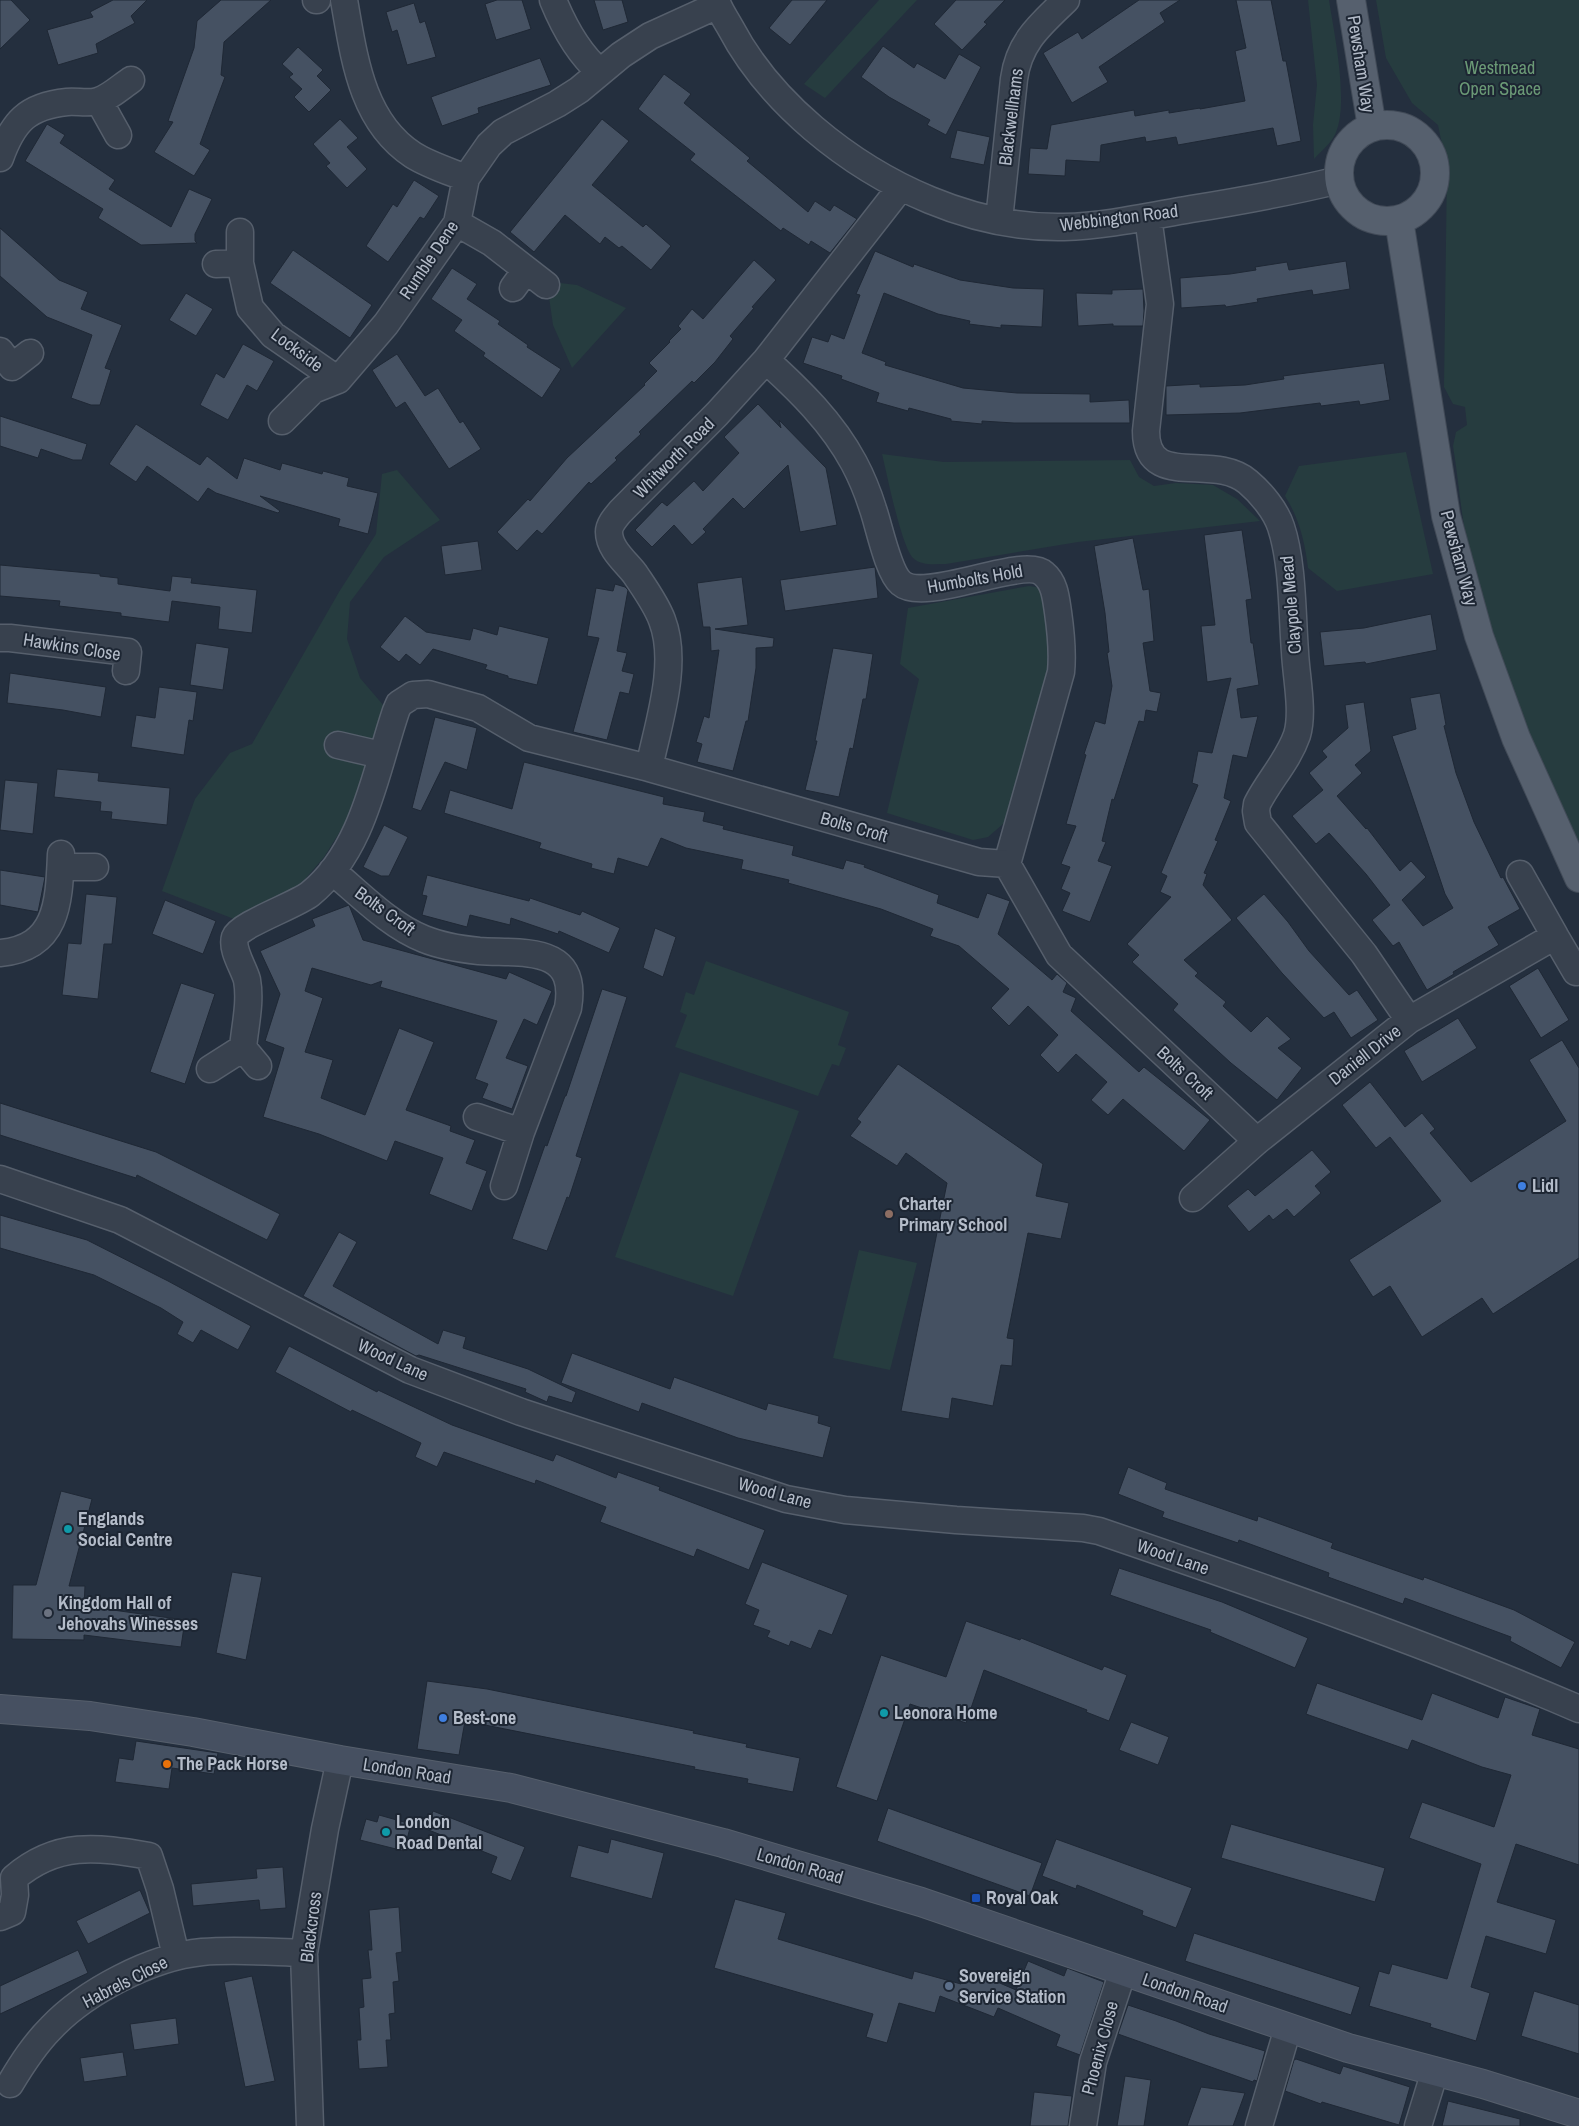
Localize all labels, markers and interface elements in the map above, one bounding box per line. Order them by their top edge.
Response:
street label: Pewsham Way [1341,14,1382,115]
park label: Westmead Open Space [1459,55,1541,101]
street label: Blackwellhams [992,67,1029,167]
street label: Webbington Road [1058,198,1179,237]
street label: Rumble Dene [393,215,464,304]
street label: Lockside [266,322,328,377]
street label: Whitworth Road [627,411,720,504]
street label: Pewsham Way [1435,507,1484,609]
street label: Claypole Mead [1274,555,1307,655]
street label: Humbolts Hold [925,558,1025,599]
street label: Hawkins Close [22,626,123,667]
street label: Bolts Croft [818,805,891,848]
street label: Bolts Croft [350,880,421,941]
street label: Daniell Drive [1323,1018,1406,1091]
street label: Bolts Croft [1152,1040,1219,1105]
place label: Lidl [1532,1173,1558,1198]
marker: Lidl [1516,1180,1528,1192]
place label: Charter Primary School [899,1191,1007,1237]
marker: Charter Primary School [883,1208,895,1220]
street label: Wood Lane [354,1332,433,1387]
street label: Wood Lane [736,1471,815,1514]
place label: Englands Social Centre [78,1506,172,1552]
marker: Englands Social Centre [62,1523,74,1535]
street label: Wood Lane [1134,1532,1213,1581]
place label: Kingdom Hall of Jehovahs Winesses [58,1590,198,1636]
marker: Kingdom Hall of Jehovahs Winesses [42,1607,54,1619]
place label: Leonora Home [894,1700,997,1725]
place label: Best-one [453,1705,516,1730]
marker: Leonora Home [878,1707,890,1719]
marker: Best-one [437,1712,449,1724]
place label: The Pack Horse [177,1751,288,1776]
street label: London Road [361,1751,453,1790]
marker: The Pack Horse [161,1758,173,1770]
place label: London Road Dental [396,1809,482,1855]
marker: London Road Dental [380,1826,392,1838]
street label: London Road [754,1841,846,1890]
place label: Royal Oak [986,1885,1059,1910]
street label: Blackcross [294,1890,327,1964]
marker: Royal Oak [970,1892,982,1904]
street label: Habrels Close [78,1949,172,2014]
place label: Sovereign Service Station [959,1963,1066,2009]
street label: London Road [1139,1966,1231,2019]
marker: Sovereign Service Station [943,1980,955,1992]
street label: Phoenix Close [1075,1998,1124,2097]

